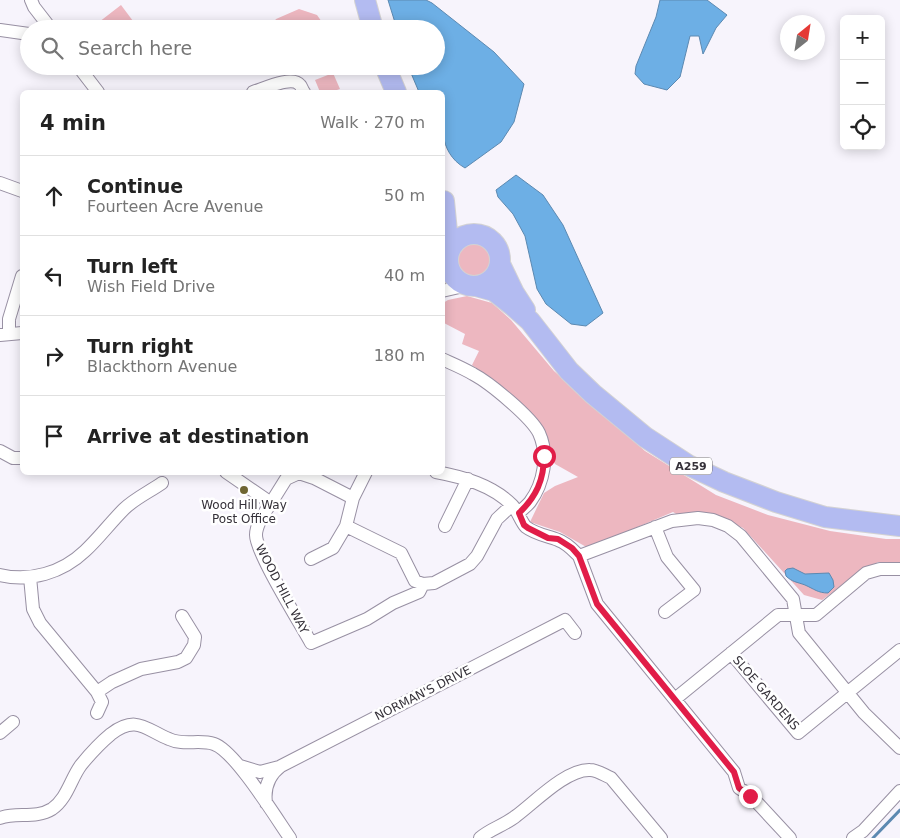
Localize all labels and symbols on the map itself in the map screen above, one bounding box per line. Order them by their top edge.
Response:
north arrow [780,15,825,60]
route start [533,445,556,468]
road number: A259 [670,458,712,474]
marker: Wood Hill Way Post Office [238,484,250,496]
place label: Wood Hill Way Post Office [201,498,287,526]
street label: WOOD HILL WAY [252,542,312,637]
street label: SLOE GARDENS [730,653,802,733]
street label: NORMAN'S DRIVE [373,663,473,723]
route end [739,785,762,808]

